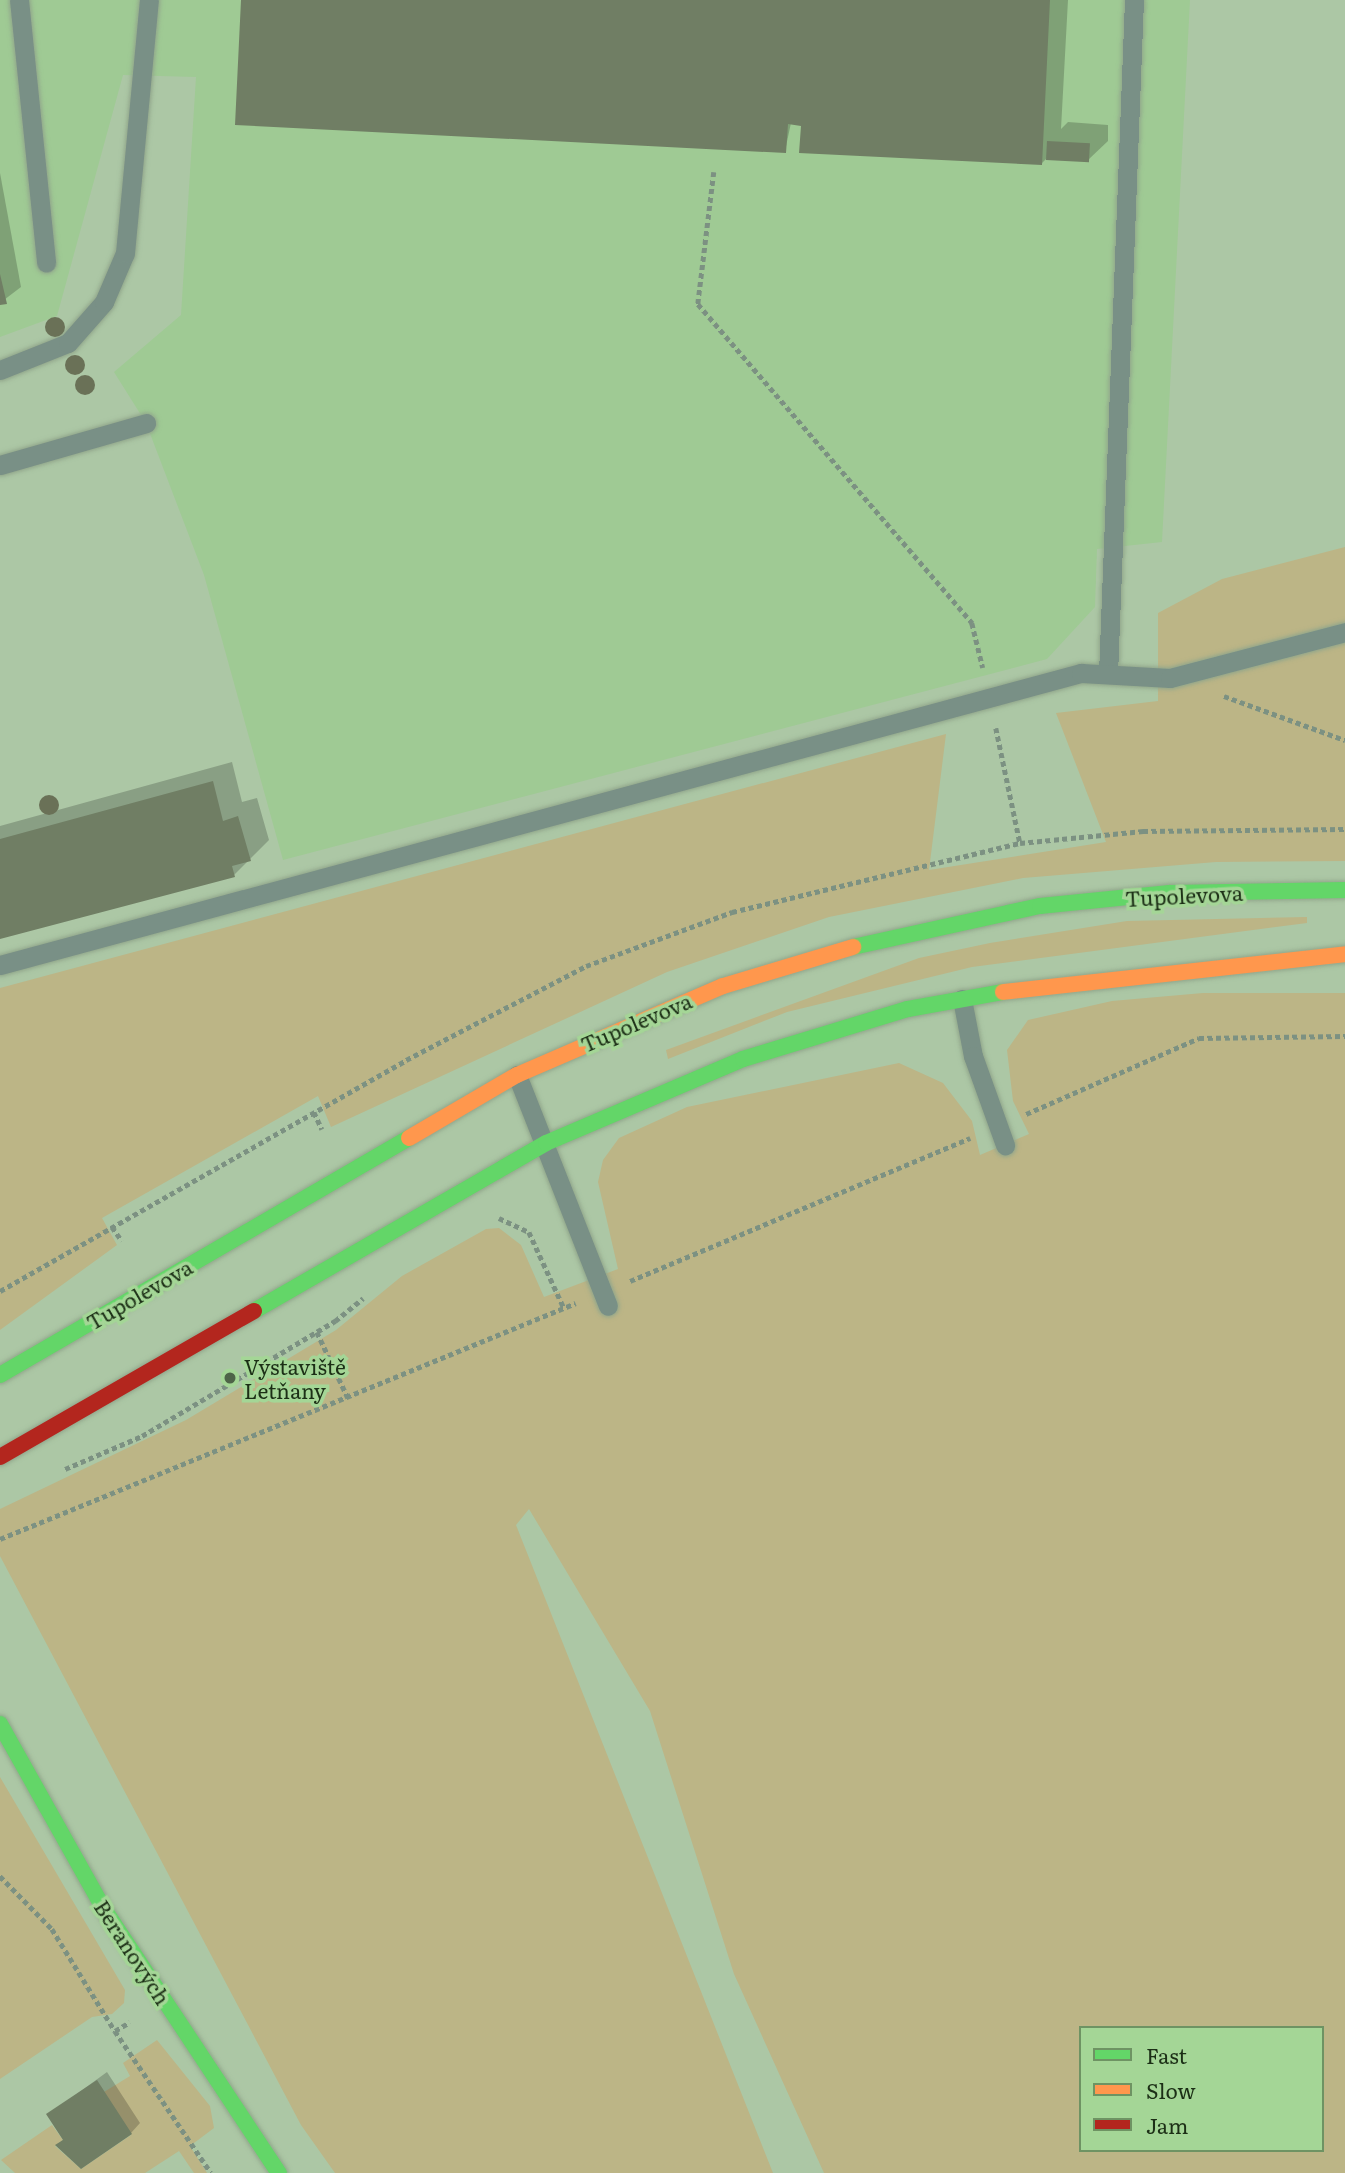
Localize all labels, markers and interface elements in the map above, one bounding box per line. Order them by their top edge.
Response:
street label: Tupolevova [1124,879,1244,911]
street label: Tupolevova [577,987,695,1057]
street label: Tupolevova [82,1254,196,1334]
place label: Výstaviště Letňany [244,1353,346,1403]
marker: Výstaviště Letňany [222,1370,238,1386]
street label: Beranových [90,1895,176,2009]
legend [1079,2026,1324,2152]
text: Fast [1146,2039,1187,2070]
text: Slow [1146,2074,1196,2105]
text: Jam [1146,2109,1188,2140]

